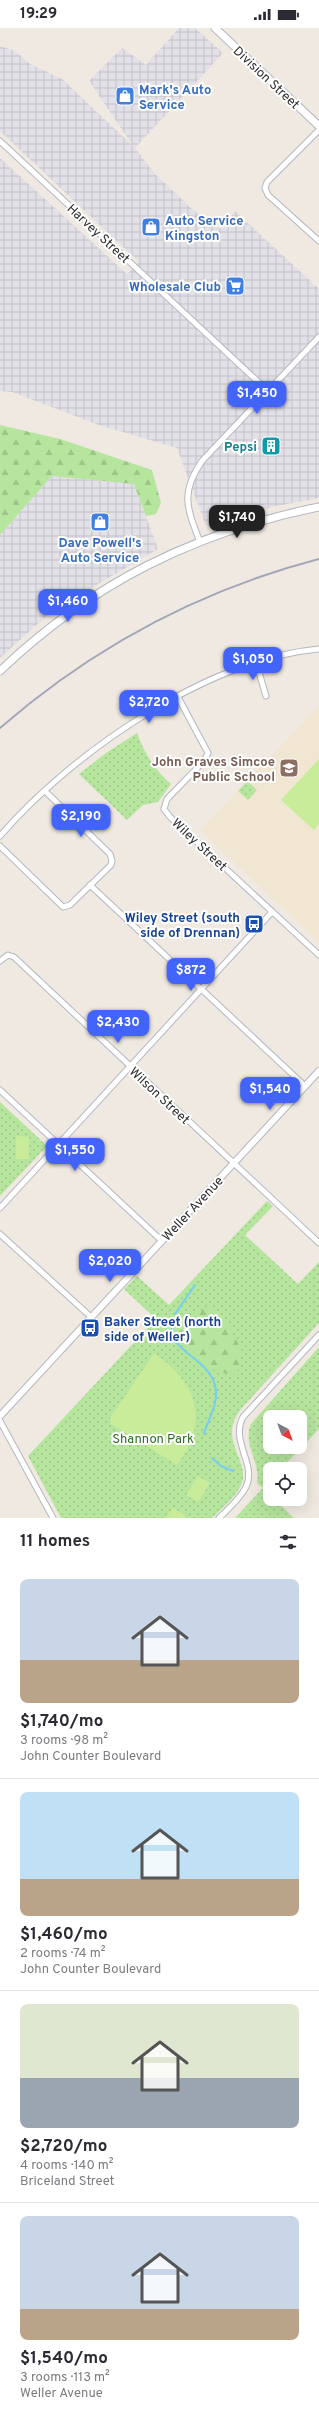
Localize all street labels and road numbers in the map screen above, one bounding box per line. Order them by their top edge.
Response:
street label: Division Street [229,44,302,113]
street label: Harvey Street [63,201,132,268]
street label: Wiley Street [168,816,230,875]
street label: Wilson Street [125,1064,192,1129]
street label: Weller Avenue [159,1174,227,1245]

